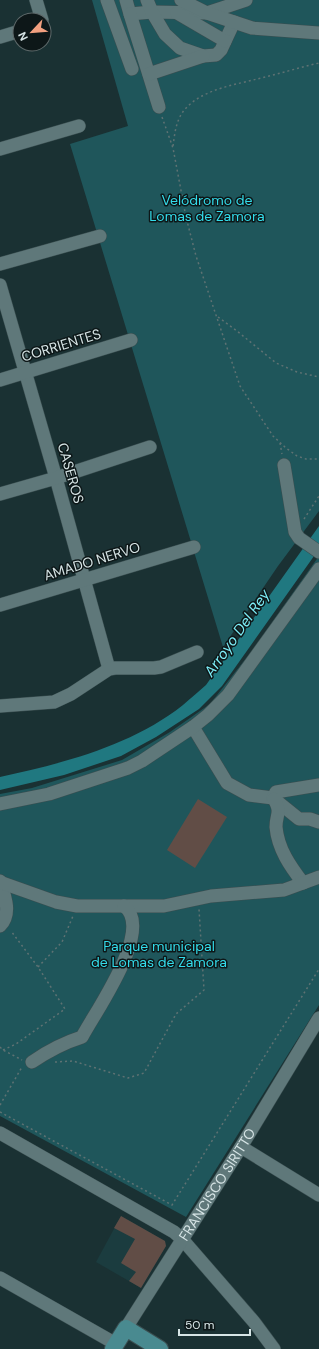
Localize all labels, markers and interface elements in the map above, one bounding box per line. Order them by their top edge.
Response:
north arrow [12,12,52,52]
text: N [15,30,31,43]
park label: Velódromo de Lomas de Zamora [149,191,265,225]
street label: CORRIENTES [19,324,103,366]
street label: CASEROS [54,441,88,505]
street label: AMADO NERVO [42,538,143,584]
water label: Arroyo Del Rey [199,585,275,681]
park label: Parque municipal de Lomas de Zamora [91,937,227,971]
street label: FRANCISCO SIRITTO [175,1125,259,1244]
scale bar [179,1311,250,1337]
text: 50 m [185,1317,214,1333]

